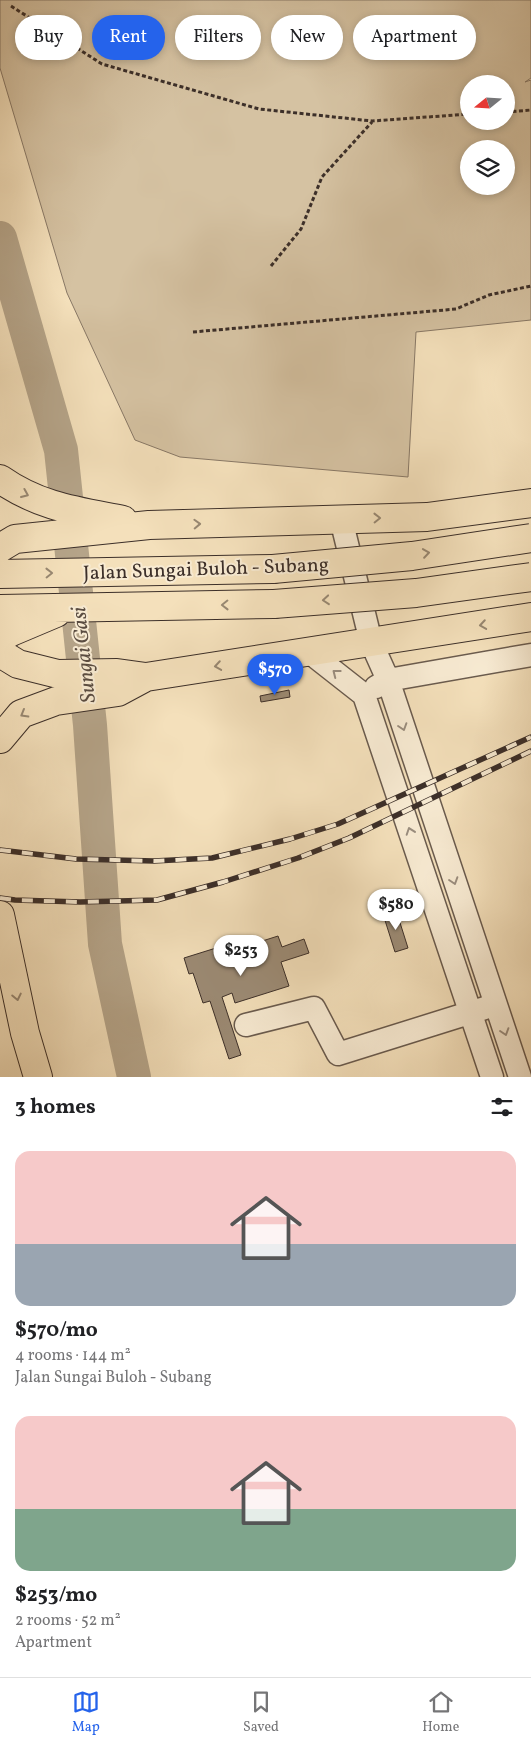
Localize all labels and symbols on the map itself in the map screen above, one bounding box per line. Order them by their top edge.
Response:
north arrow [460,75,515,130]
one-way arrow [20,488,29,499]
one-way arrow [374,513,382,524]
one-way arrow [194,518,202,529]
one-way arrow [422,549,430,559]
street label: Jalan Sungai Buloh - Subang [83,552,329,588]
one-way arrow [45,568,53,579]
one-way arrow [322,595,330,606]
one-way arrow [221,600,228,610]
water label: Sungai Gasi [65,605,104,704]
one-way arrow [478,619,487,629]
pin: $570 [245,654,305,696]
one-way arrow [214,660,223,670]
one-way arrow [332,670,342,679]
one-way arrow [21,708,30,718]
one-way arrow [397,722,407,730]
one-way arrow [406,828,416,836]
one-way arrow [448,876,458,885]
pin: $580 [366,888,426,931]
pin: $253 [211,934,271,977]
one-way arrow [11,993,22,1002]
one-way arrow [499,1028,509,1036]

